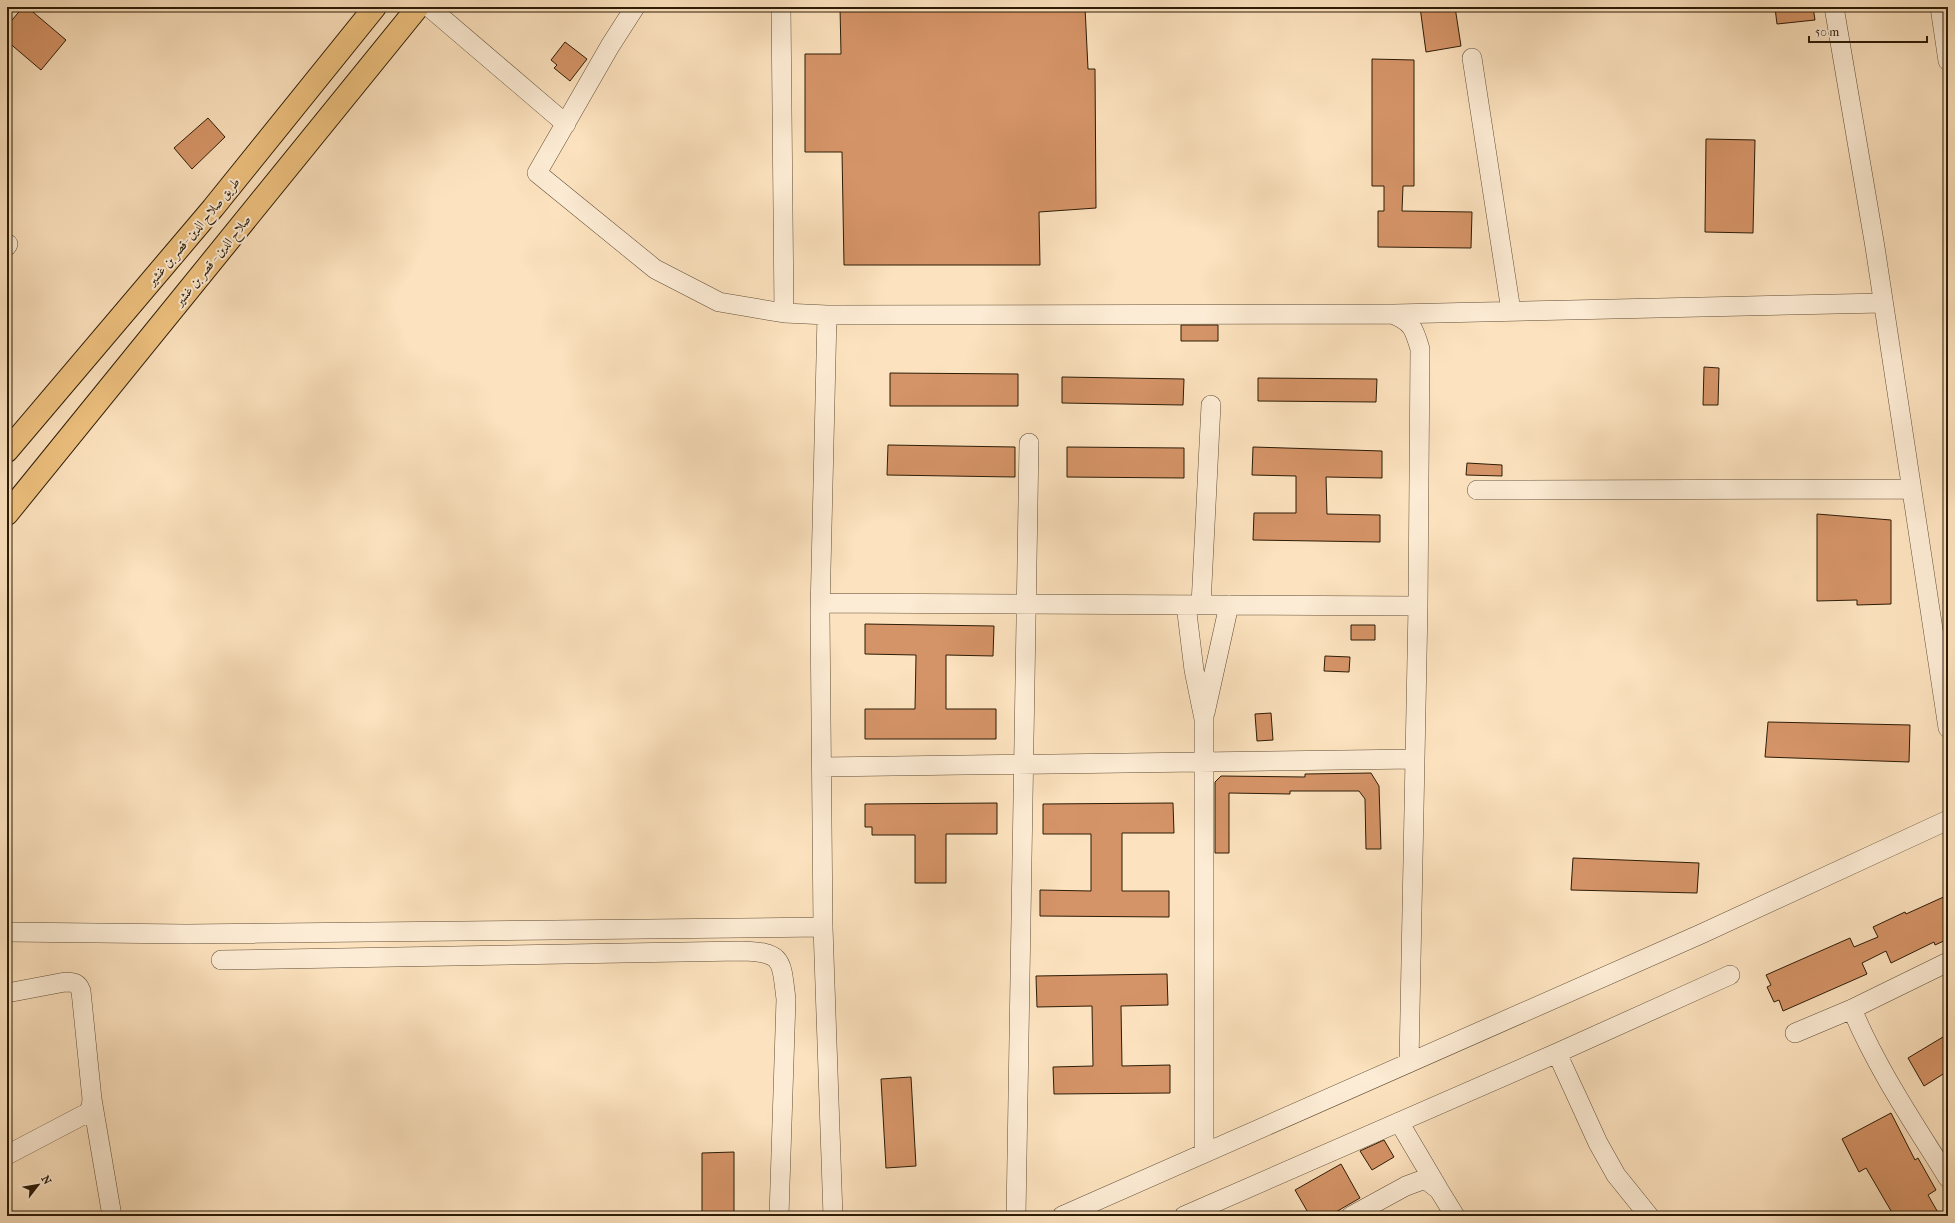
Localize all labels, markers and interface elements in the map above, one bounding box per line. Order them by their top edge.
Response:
scale bar [1809,18,1927,44]
text: 50 m [1815,25,1839,39]
street label: طريق صلاح الدين -قصر بن غشير [143,174,246,292]
street label: صلاح الدين - قصر بن غشير [170,212,257,313]
north arrow [18,1165,58,1205]
text: N [38,1173,54,1188]

